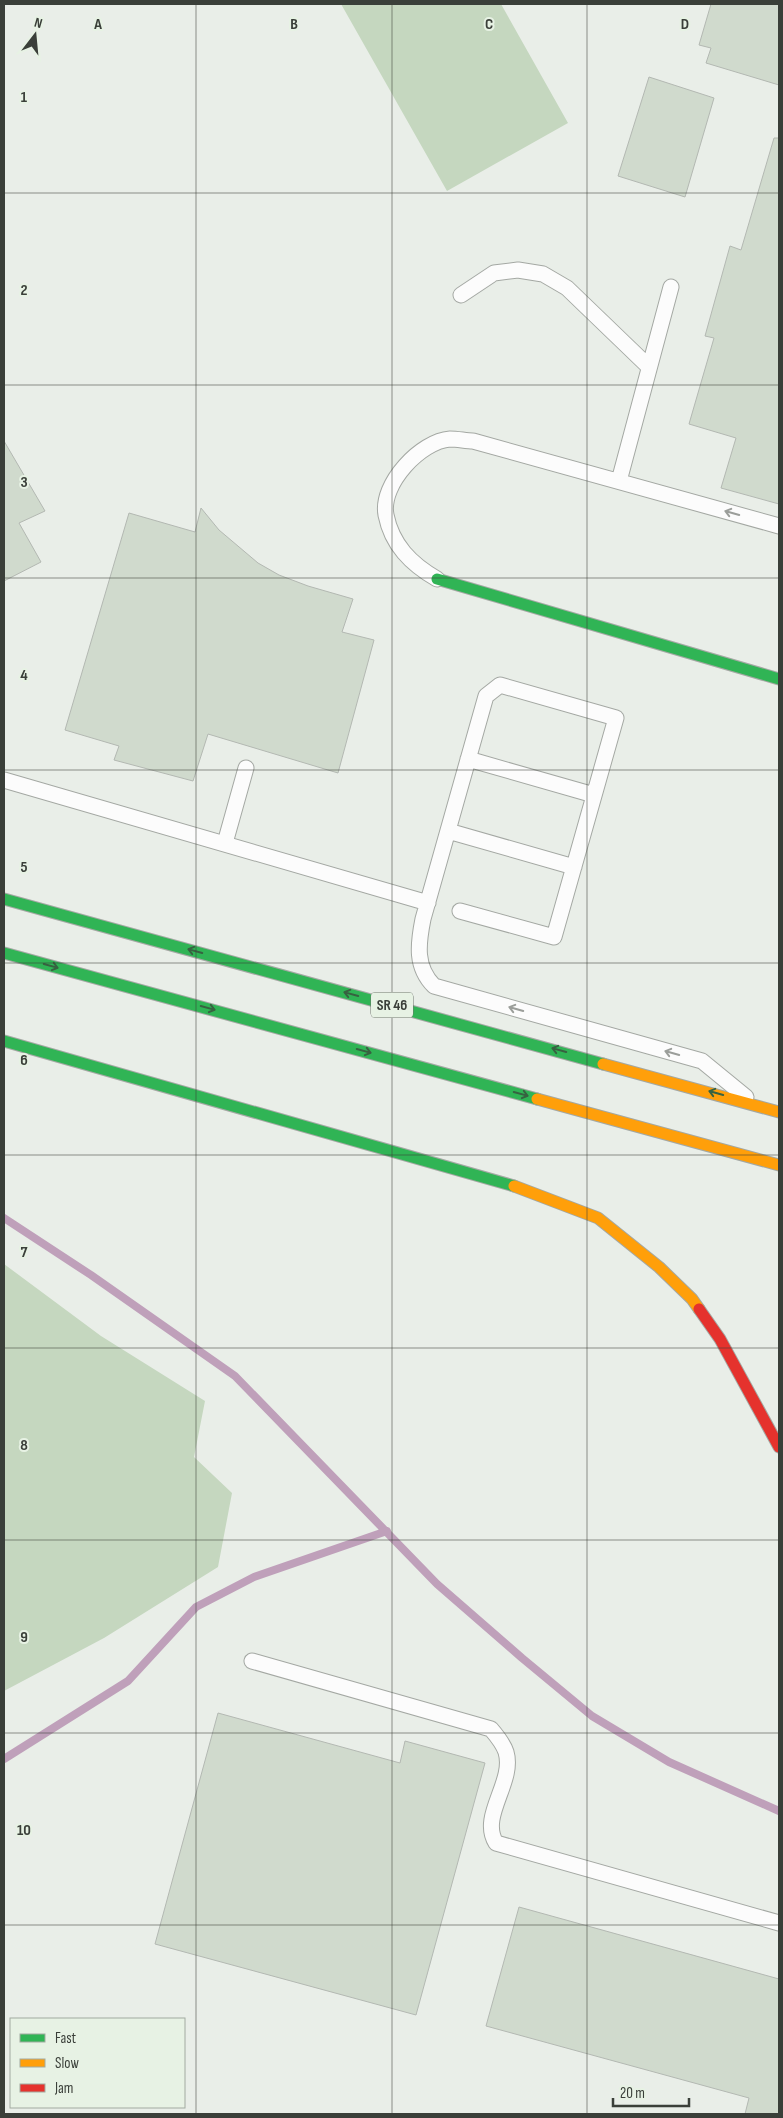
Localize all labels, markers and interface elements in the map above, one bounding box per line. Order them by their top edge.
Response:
north arrow [10,10,60,60]
text: N [33,14,44,32]
text: A [93,15,102,34]
text: B [290,15,298,34]
text: C [485,15,493,34]
text: D [681,15,689,34]
text: 1 [21,88,28,107]
text: 2 [20,281,28,300]
text: 3 [20,473,28,492]
one-way arrow [725,507,741,517]
text: 4 [20,666,28,685]
text: 5 [20,858,28,877]
one-way arrow [187,946,203,955]
one-way arrow [42,961,58,971]
one-way arrow [344,988,360,998]
road number: SR 46 [371,992,413,1018]
one-way arrow [508,1003,524,1013]
one-way arrow [199,1004,215,1014]
one-way arrow [551,1045,567,1055]
one-way arrow [356,1047,372,1056]
one-way arrow [665,1047,681,1057]
text: 6 [20,1051,28,1070]
one-way arrow [708,1088,724,1098]
one-way arrow [513,1089,529,1099]
text: 7 [21,1243,28,1262]
text: 8 [20,1436,28,1455]
text: 9 [20,1628,28,1647]
text: 10 [17,1821,31,1840]
legend [10,2018,185,2108]
text: Fast [55,2029,77,2048]
text: Slow [55,2054,79,2073]
scale bar [613,2076,689,2108]
text: Jam [54,2079,73,2098]
text: 20 m [620,2084,645,2103]

